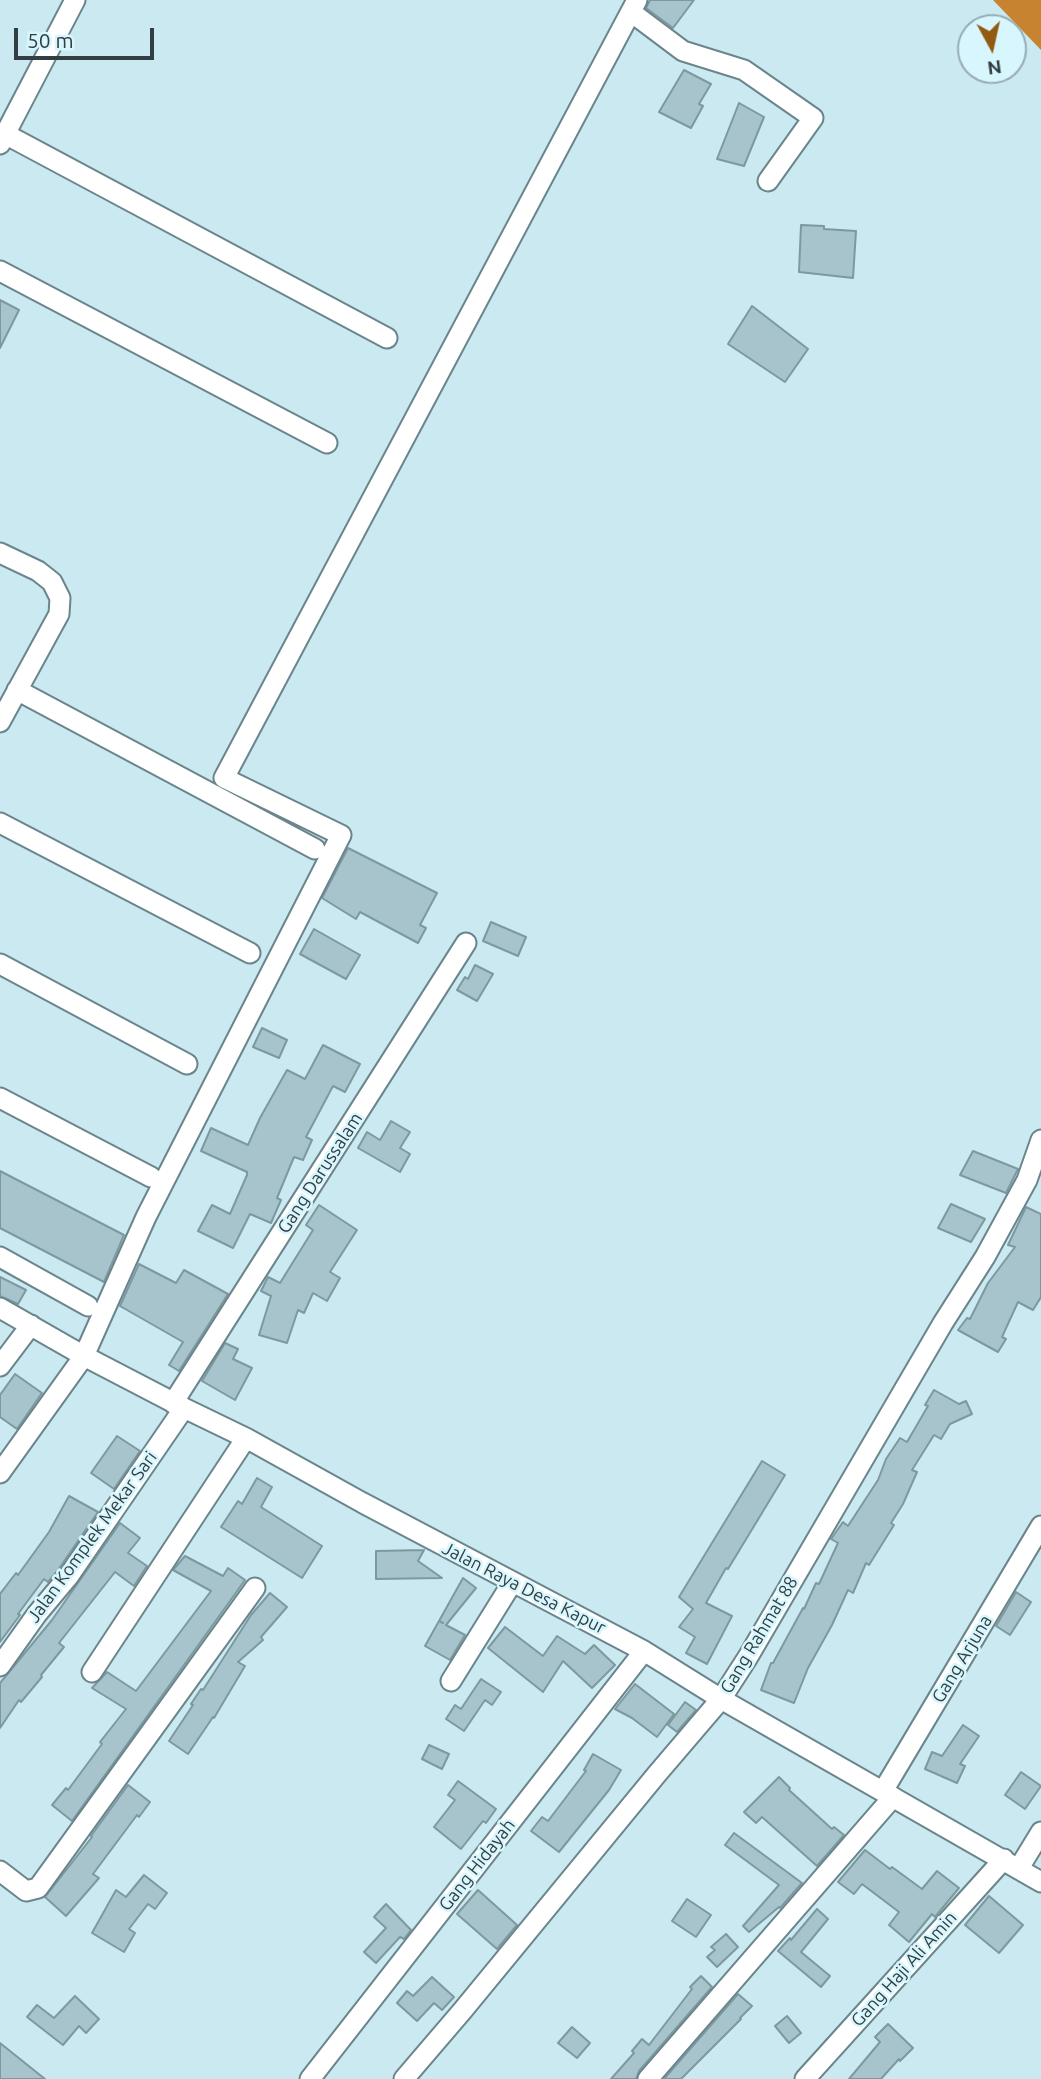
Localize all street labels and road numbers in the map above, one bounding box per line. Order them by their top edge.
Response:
street label: Gang Darussalam [273,1109,367,1237]
street label: Jalan Komplek Mekar Sari [23,1447,161,1627]
street label: Jalan Raya Desa Kapur [439,1537,609,1639]
street label: Gang Rahmat 88 [716,1572,802,1698]
street label: Gang Arjuna [927,1611,997,1707]
street label: Gang Hidayah [434,1815,520,1915]
street label: Gang Haji Ali Amin [847,1907,961,2031]

